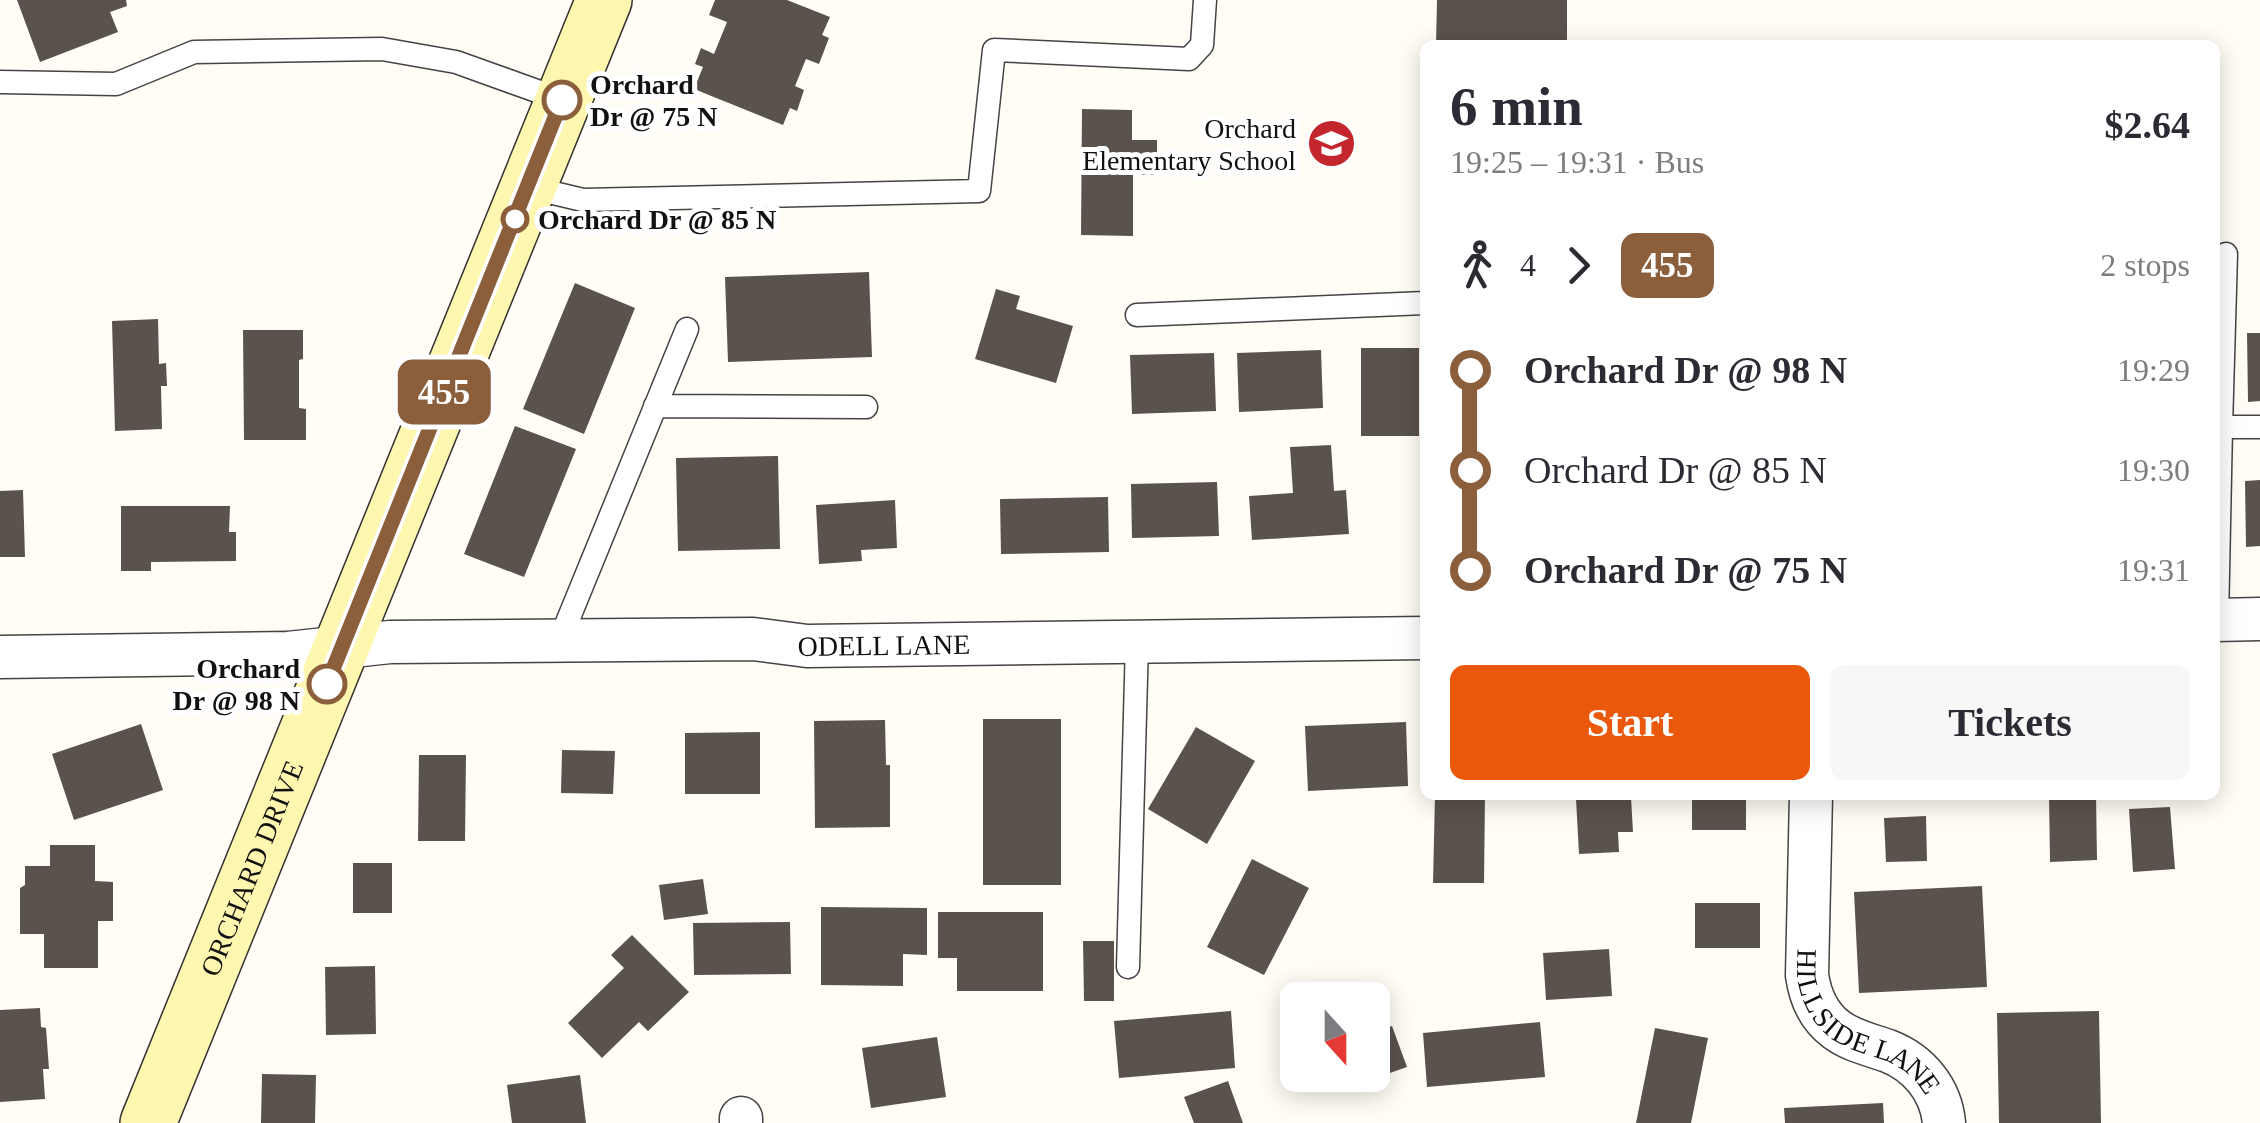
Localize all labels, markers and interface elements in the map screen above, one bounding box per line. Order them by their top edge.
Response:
place label: Orchard Dr @ 75 N [590,69,717,132]
text: 6 min [1450,76,1583,137]
marker: Orchard Dr @ 75 N [543,81,581,119]
text: $2.64 [2105,104,2190,146]
place label: Orchard Elementary School [1082,113,1296,176]
school or university icon: Orchard Elementary School [1305,118,1357,170]
text: 19:25 – 19:31 · Bus [1450,144,1704,180]
place label: Orchard Dr @ 85 N [538,204,776,235]
marker: Orchard Dr @ 85 N [502,206,528,232]
icon: walk [1450,238,1505,293]
icon: forward [1551,238,1606,293]
text: 455 [1641,246,1694,285]
text: 4 [1520,247,1536,283]
text: 2 stops [2100,247,2190,283]
text: Orchard Dr @ 98 N [1524,349,1847,391]
text: 19:29 [2117,352,2190,388]
line badge: 455 [386,360,502,424]
text: 455 [418,373,470,412]
text: Orchard Dr @ 85 N [1524,449,1827,491]
text: 19:30 [2117,452,2190,488]
text: Orchard Dr @ 75 N [1524,549,1847,591]
text: 19:31 [2117,552,2190,588]
street label: ODELL LANE [797,628,970,662]
place label: Orchard Dr @ 98 N [173,653,300,716]
marker: Orchard Dr @ 98 N [308,665,346,703]
button: Start [1450,665,1810,780]
button: Tickets [1830,665,2190,780]
street label: ORCHARD DRIVE [194,756,309,980]
street label: HILLSIDE LANE [1791,949,1947,1099]
north arrow [1280,982,1390,1092]
map controls [1280,982,1390,1092]

